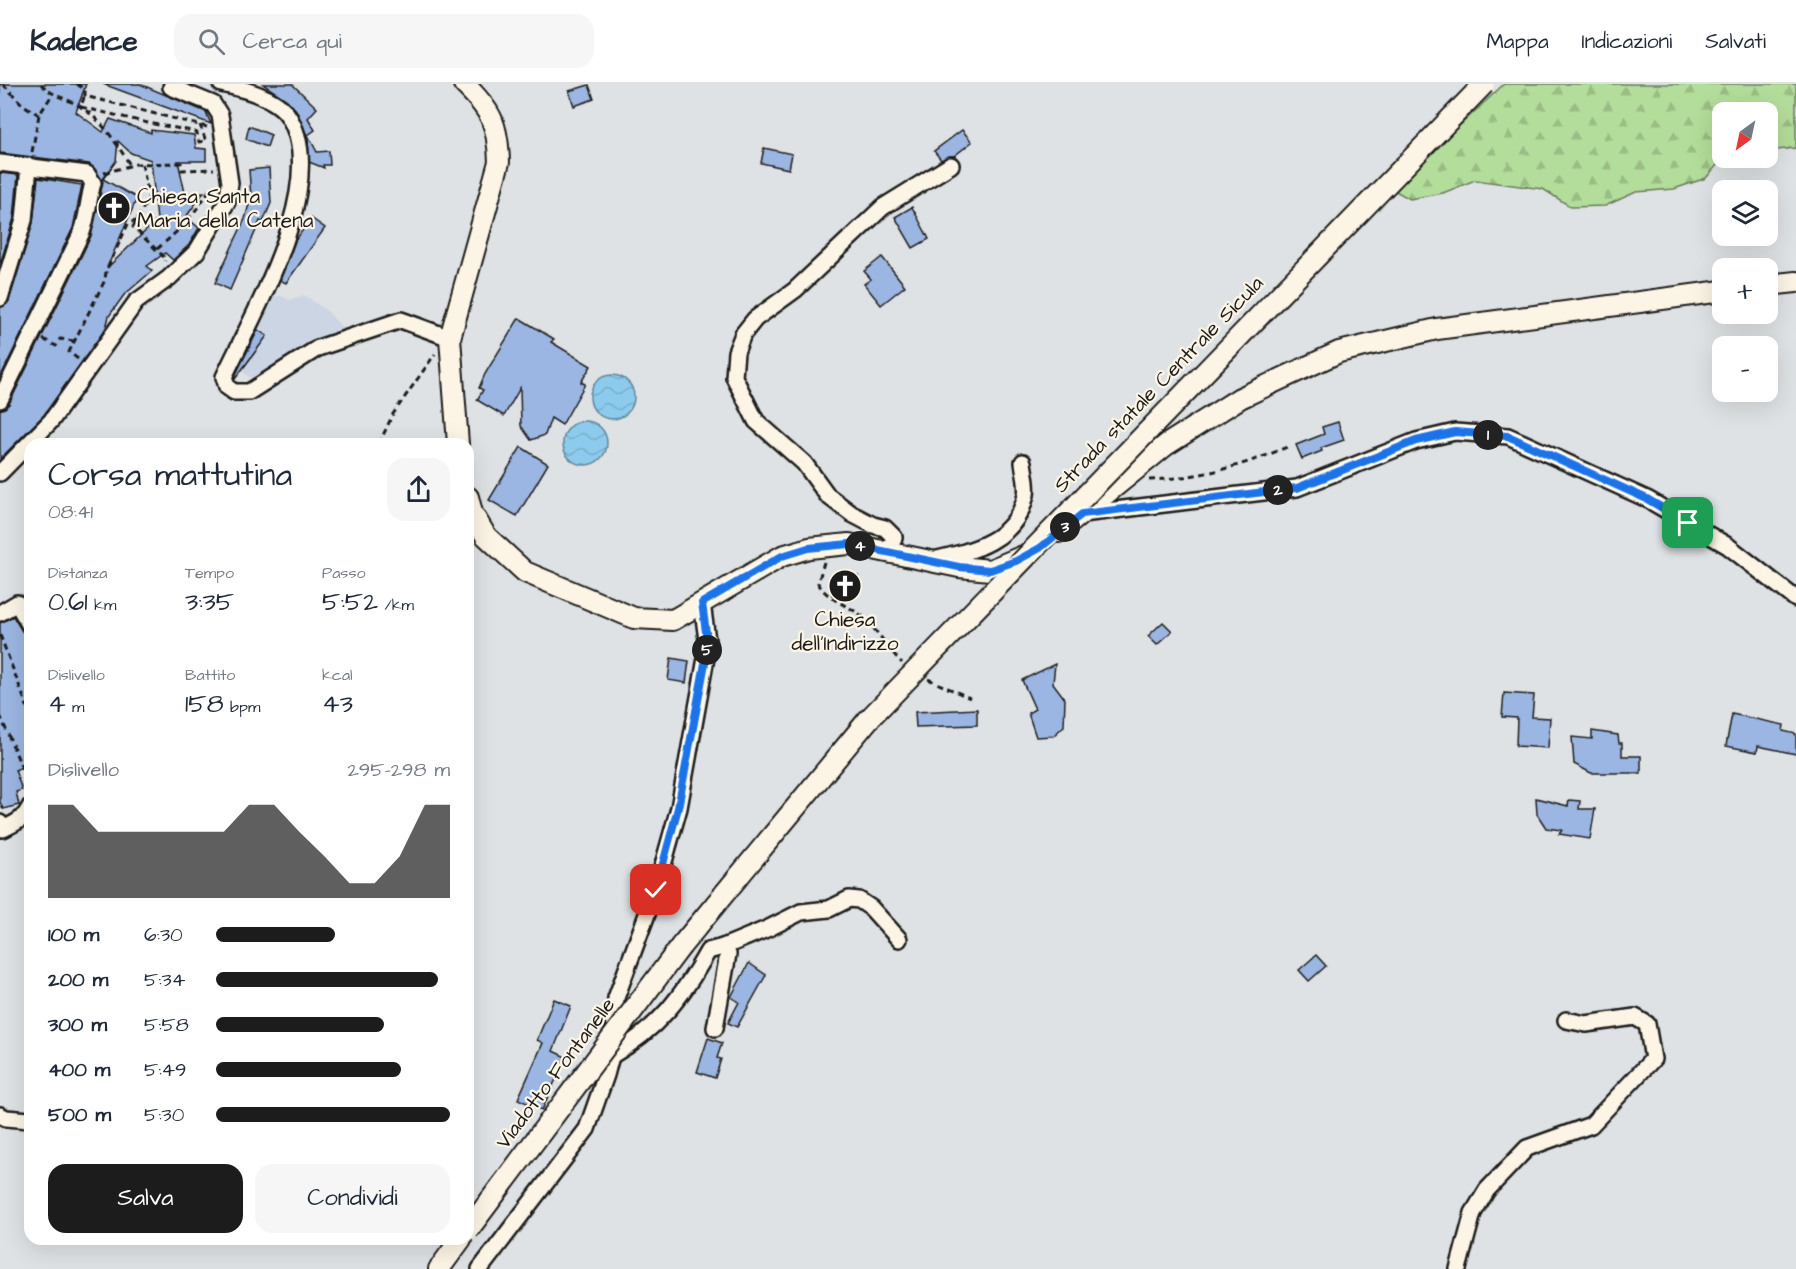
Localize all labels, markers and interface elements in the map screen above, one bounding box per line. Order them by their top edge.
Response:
search box [174,14,594,68]
text: Kadence [30,22,138,61]
icon: search [195,25,228,58]
text: Cerca qui [243,26,342,57]
text: Mappa [1486,27,1549,56]
text: Indicazioni [1582,27,1672,56]
text: Salvati [1705,27,1766,56]
north arrow [1712,102,1778,168]
map controls [1712,102,1778,402]
button: layers [1712,180,1778,246]
place label: Chiesa Santa Maria della Catena [137,182,314,235]
church icon: Chiesa Santa Maria della Catena [96,190,132,226]
button: + [1712,258,1778,324]
street label: Strada statale Centrale Sicula [1047,269,1270,499]
button: − [1712,336,1778,402]
pin: 1 [1473,420,1503,450]
text: 1 [1487,424,1489,446]
text: Corsa mattutina [48,452,292,498]
button: share [387,458,450,521]
pin: 2 [1263,475,1293,505]
text: 2 [1273,479,1283,501]
pin [1662,497,1713,548]
text: 08:41 [48,498,93,526]
icon: arrive [1671,506,1704,539]
pin: 3 [1050,512,1080,542]
text: 3 [1061,516,1069,538]
pin: 4 [845,531,875,561]
text: 4 [855,535,865,557]
text: Distanza [48,562,108,584]
text: Tempo [185,562,234,584]
text: Passo [322,562,365,584]
church icon: Chiesa dell'Indirizzo [827,568,863,604]
text: 0.61 [48,584,88,620]
text: 3:35 [185,584,234,620]
text: 5:52 [322,584,378,620]
text: km [88,594,116,616]
text: /km [378,594,414,616]
place label: Chiesa dell'Indirizzo [791,605,899,658]
pin: 5 [692,635,722,665]
text: 5 [701,639,713,661]
text: Dislivello [48,664,105,686]
text: Battito [185,664,235,686]
text: kcal [322,664,353,686]
text: 4 [48,686,66,722]
text: 158 [185,686,224,722]
text: 43 [322,686,353,722]
text: m [66,696,85,718]
text: bpm [224,696,260,718]
text: Dislivello [48,756,119,784]
text: 295–298 m [347,756,450,784]
pin [630,864,681,915]
icon: check [639,873,672,906]
text: 100 m [48,921,99,949]
text: 6:30 [144,921,183,949]
text: 200 m [48,966,108,994]
text: 5:34 [144,966,185,994]
street label: Viadotto Fontanelle [489,992,622,1155]
text: 300 m [48,1011,107,1039]
text: 5:58 [144,1011,189,1039]
text: 400 m [48,1056,110,1084]
text: 5:49 [144,1056,187,1084]
text: 500 m [48,1101,111,1129]
text: 5:30 [144,1101,184,1129]
button: Salva [48,1164,243,1233]
button: Condividi [255,1164,450,1233]

